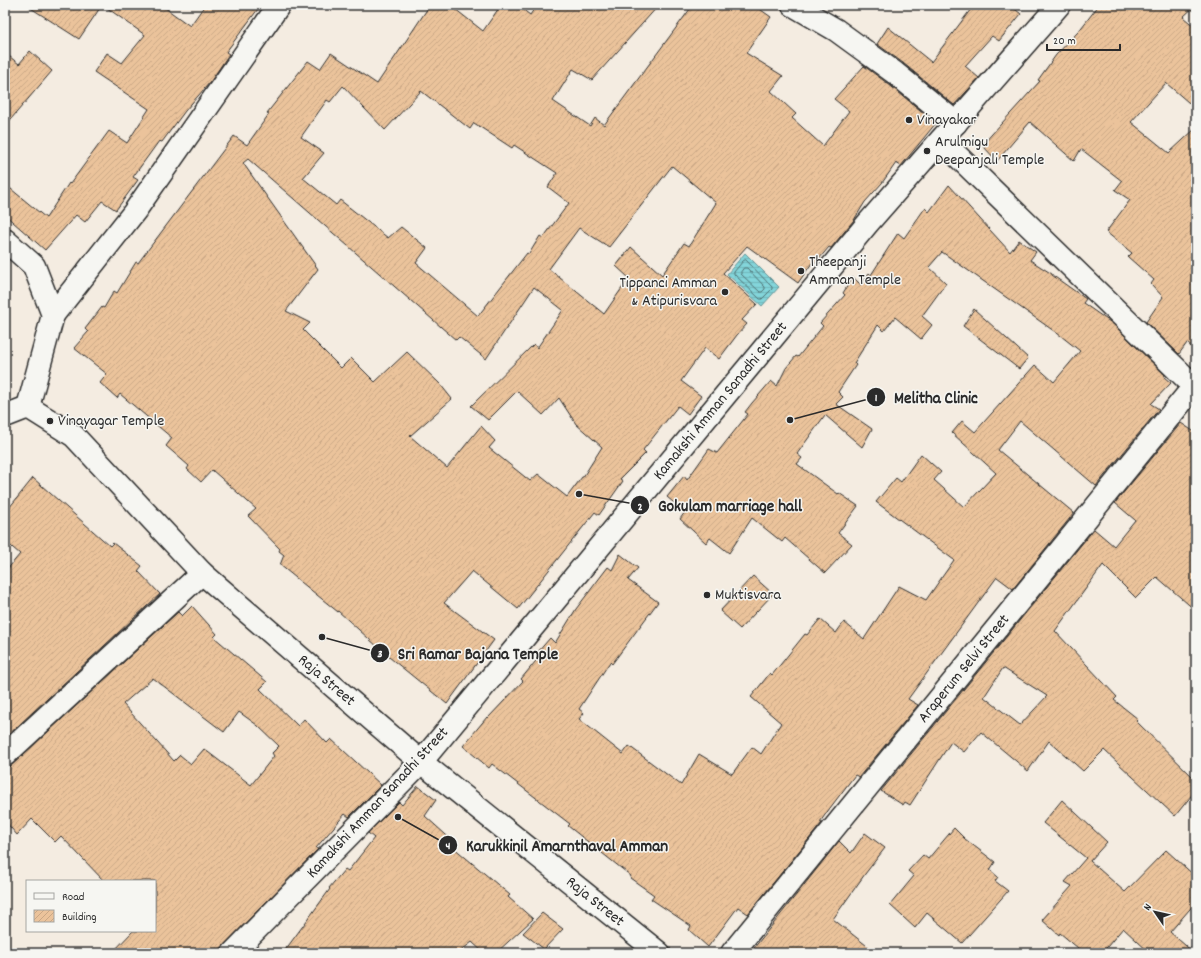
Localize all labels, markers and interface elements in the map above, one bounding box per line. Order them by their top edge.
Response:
scale bar [1047,26,1120,52]
text: 20 m [1053,33,1076,50]
place label: Vinayakar [917,109,977,132]
marker: Vinayakar [904,115,914,125]
place label: Arulmigu Deepanjali Temple [935,131,1044,172]
marker: Arulmigu Deepanjali Temple [922,146,932,156]
place label: Theepanji Amman Temple [809,251,901,292]
marker: Theepanji Amman Temple [796,266,806,276]
place label: Tippanci Amman & Atipurisvara [619,272,717,313]
marker: Tippanci Amman & Atipurisvara [720,287,730,297]
street label: Kamakshi Amman Sanadhi Street [648,317,793,485]
callout: Melitha Clinic [866,383,986,412]
text: Melitha Clinic [894,388,978,412]
text: 1 [875,390,878,407]
place label: Vinayagar Temple [58,410,164,433]
marker: Vinayagar Temple [45,416,55,426]
callout: Gokulam marriage hall [630,491,810,520]
text: Gokulam marriage hall [658,496,803,520]
text: 2 [637,499,643,516]
place label: Muktisvara [715,584,782,607]
marker: Muktisvara [702,590,712,600]
street label: Araperum Selvi Street [913,609,1015,728]
callout: Sri Ramar Bajana Temple [370,639,566,668]
text: Sri Ramar Bajana Temple [398,644,559,668]
text: 3 [377,646,383,663]
street label: Raja Street [293,649,360,712]
street label: Kamakshi Amman Sanadhi Street [302,722,455,884]
callout: Karukkinil Amarnthaval Amman [438,831,676,860]
text: Karukkinil Amarnthaval Amman [466,836,668,860]
text: 4 [446,838,451,855]
street label: Raja Street [561,871,629,932]
legend [26,880,156,932]
text: Road [62,889,84,906]
north arrow [1135,892,1175,932]
text: N [1140,900,1157,914]
text: Building [62,909,97,926]

